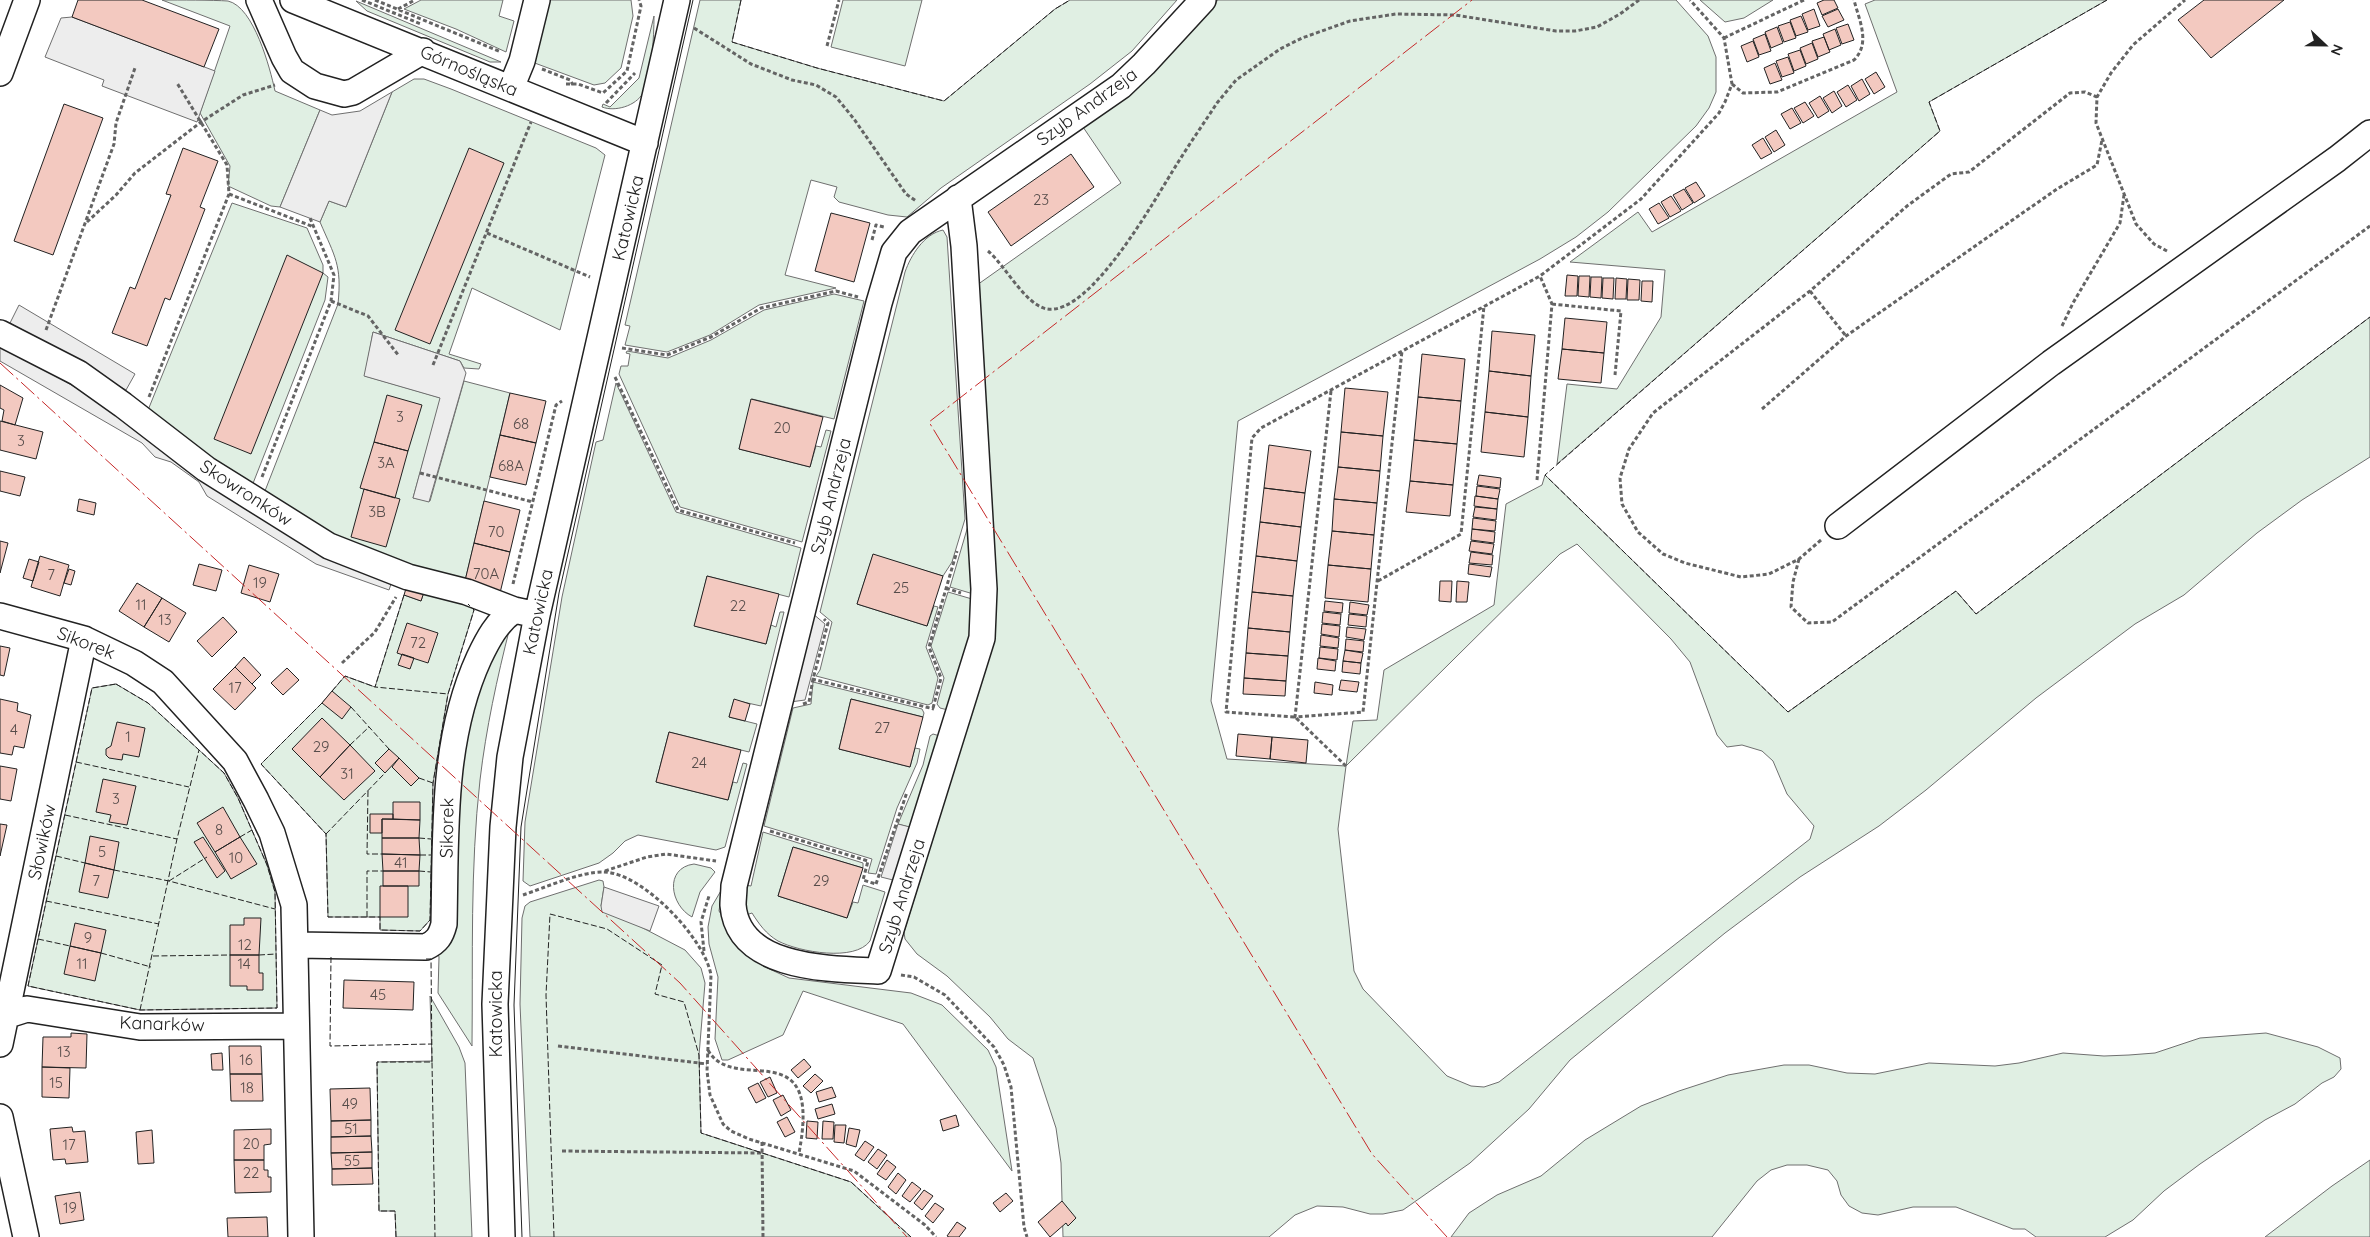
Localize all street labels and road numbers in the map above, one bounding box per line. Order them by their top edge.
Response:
street label: Górnośląska [417,40,522,101]
street label: Szyb Andrzeja [1032,62,1142,151]
street label: Katowicka [607,173,649,263]
street label: Szyb Andrzeja [805,435,856,556]
street label: Skowronków [196,454,297,531]
street label: Katowicka [517,567,558,657]
street label: Sikorek [54,621,119,664]
street label: Sikorek [434,798,459,858]
street label: Słowików [22,802,61,882]
street label: Szyb Andrzeja [873,836,930,956]
street label: Katowicka [484,970,507,1058]
street label: Kanarków [119,1011,205,1036]

